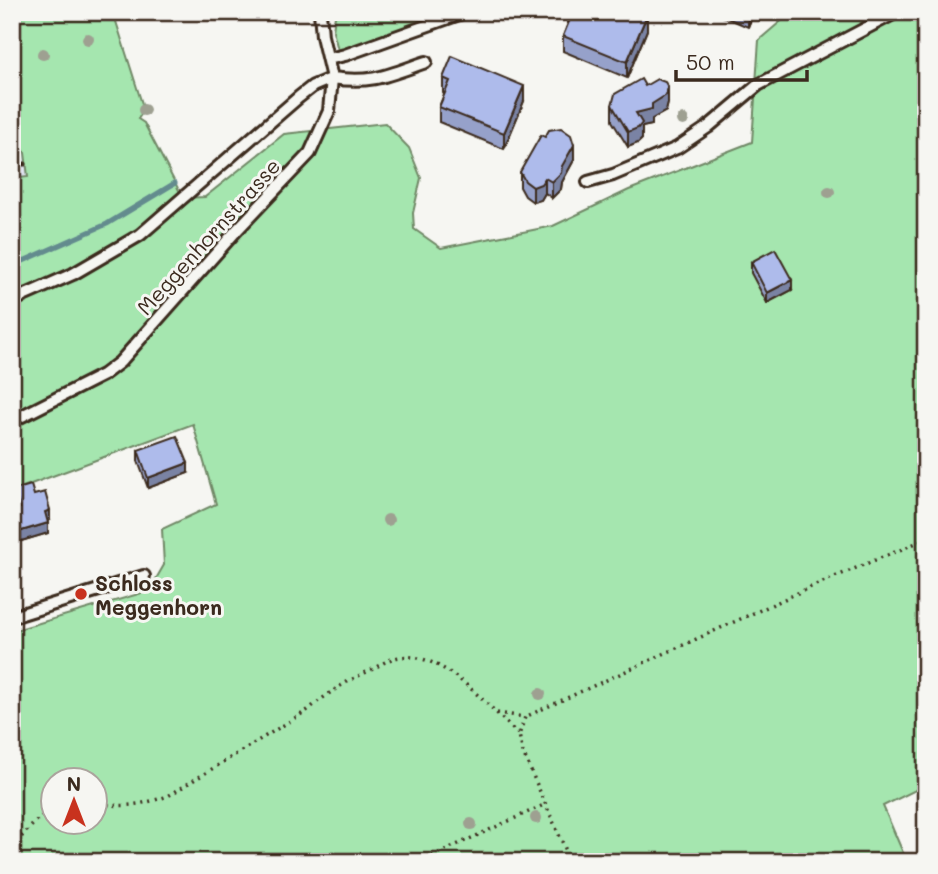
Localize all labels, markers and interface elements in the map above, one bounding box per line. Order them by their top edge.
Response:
scale bar [676,38,807,82]
text: 50 m [686,48,735,75]
street label: Meggenhornstrasse [130,152,286,320]
place label: Schloss Meggenhorn [95,569,222,620]
marker: Schloss Meggenhorn [73,586,89,602]
north arrow [38,766,108,836]
text: N [67,771,81,796]

